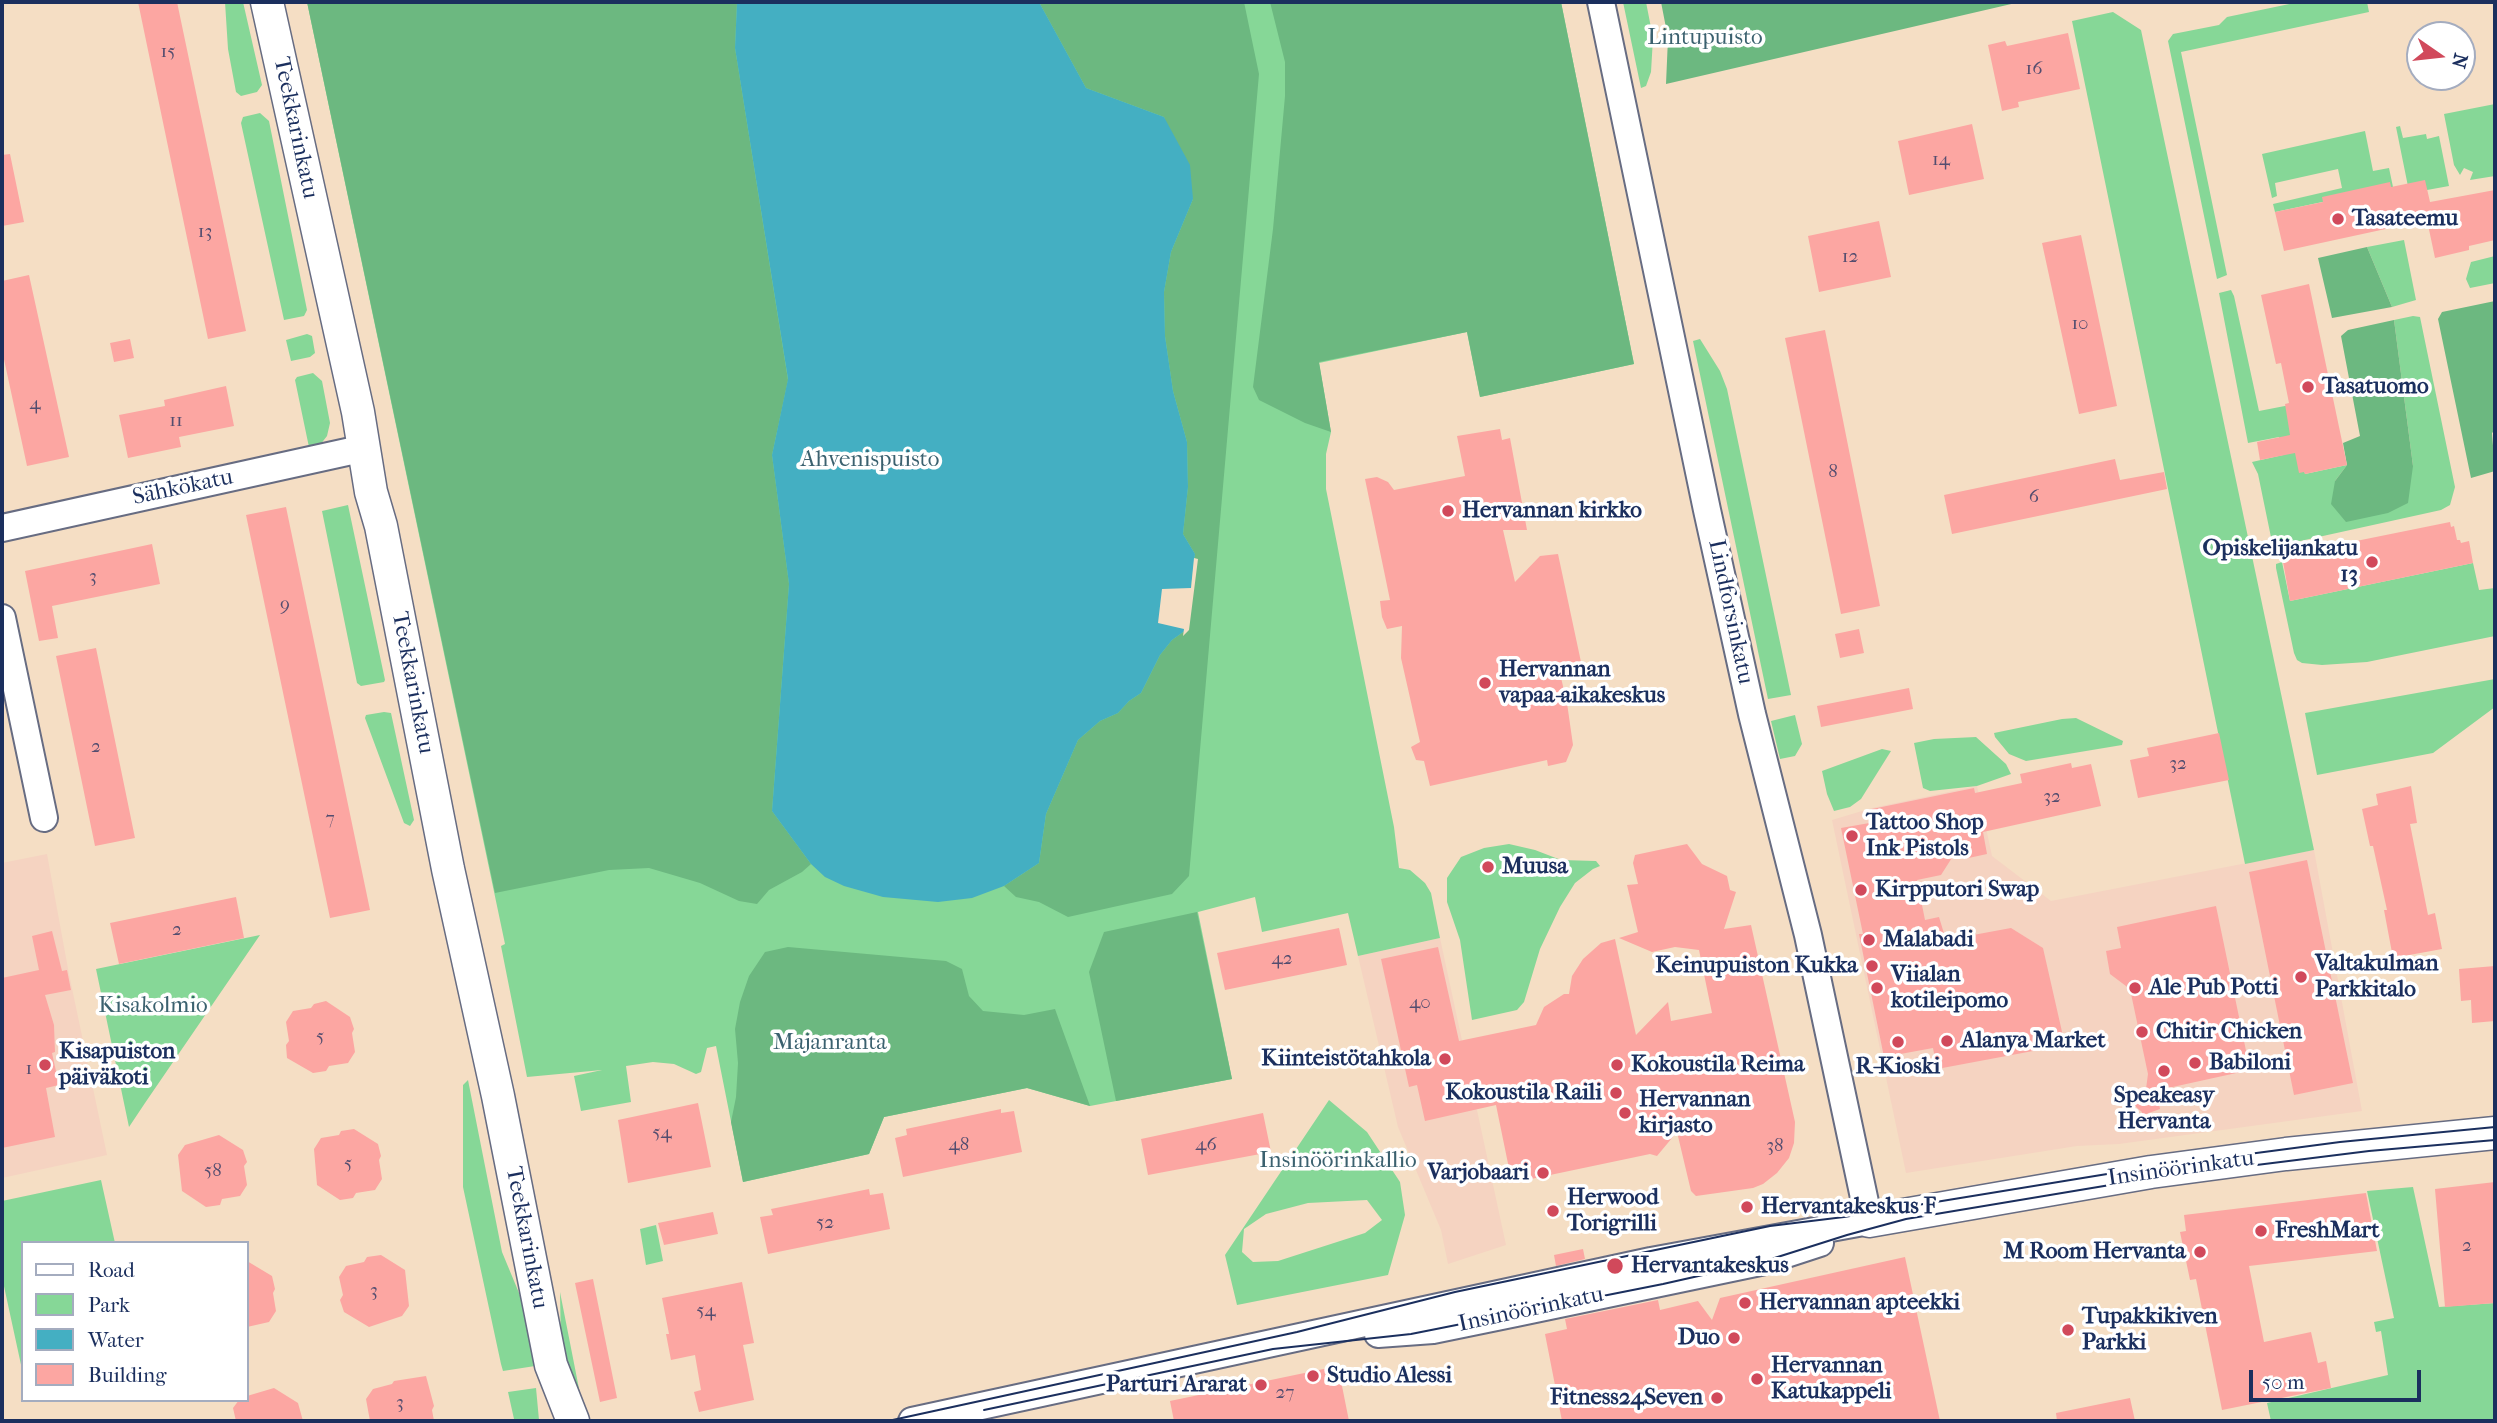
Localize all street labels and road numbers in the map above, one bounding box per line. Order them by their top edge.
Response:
street label: Teekkarinkatu [267,55,323,201]
street label: Sähkökatu [130,464,236,512]
street label: Lindforsinkatu [1701,537,1759,687]
street label: Teekkarinkatu [385,610,439,756]
street label: Insinöörinkatu [2106,1145,2256,1193]
street label: Teekkarinkatu [499,1165,553,1311]
street label: Insinöörinkatu [1456,1281,1606,1339]

